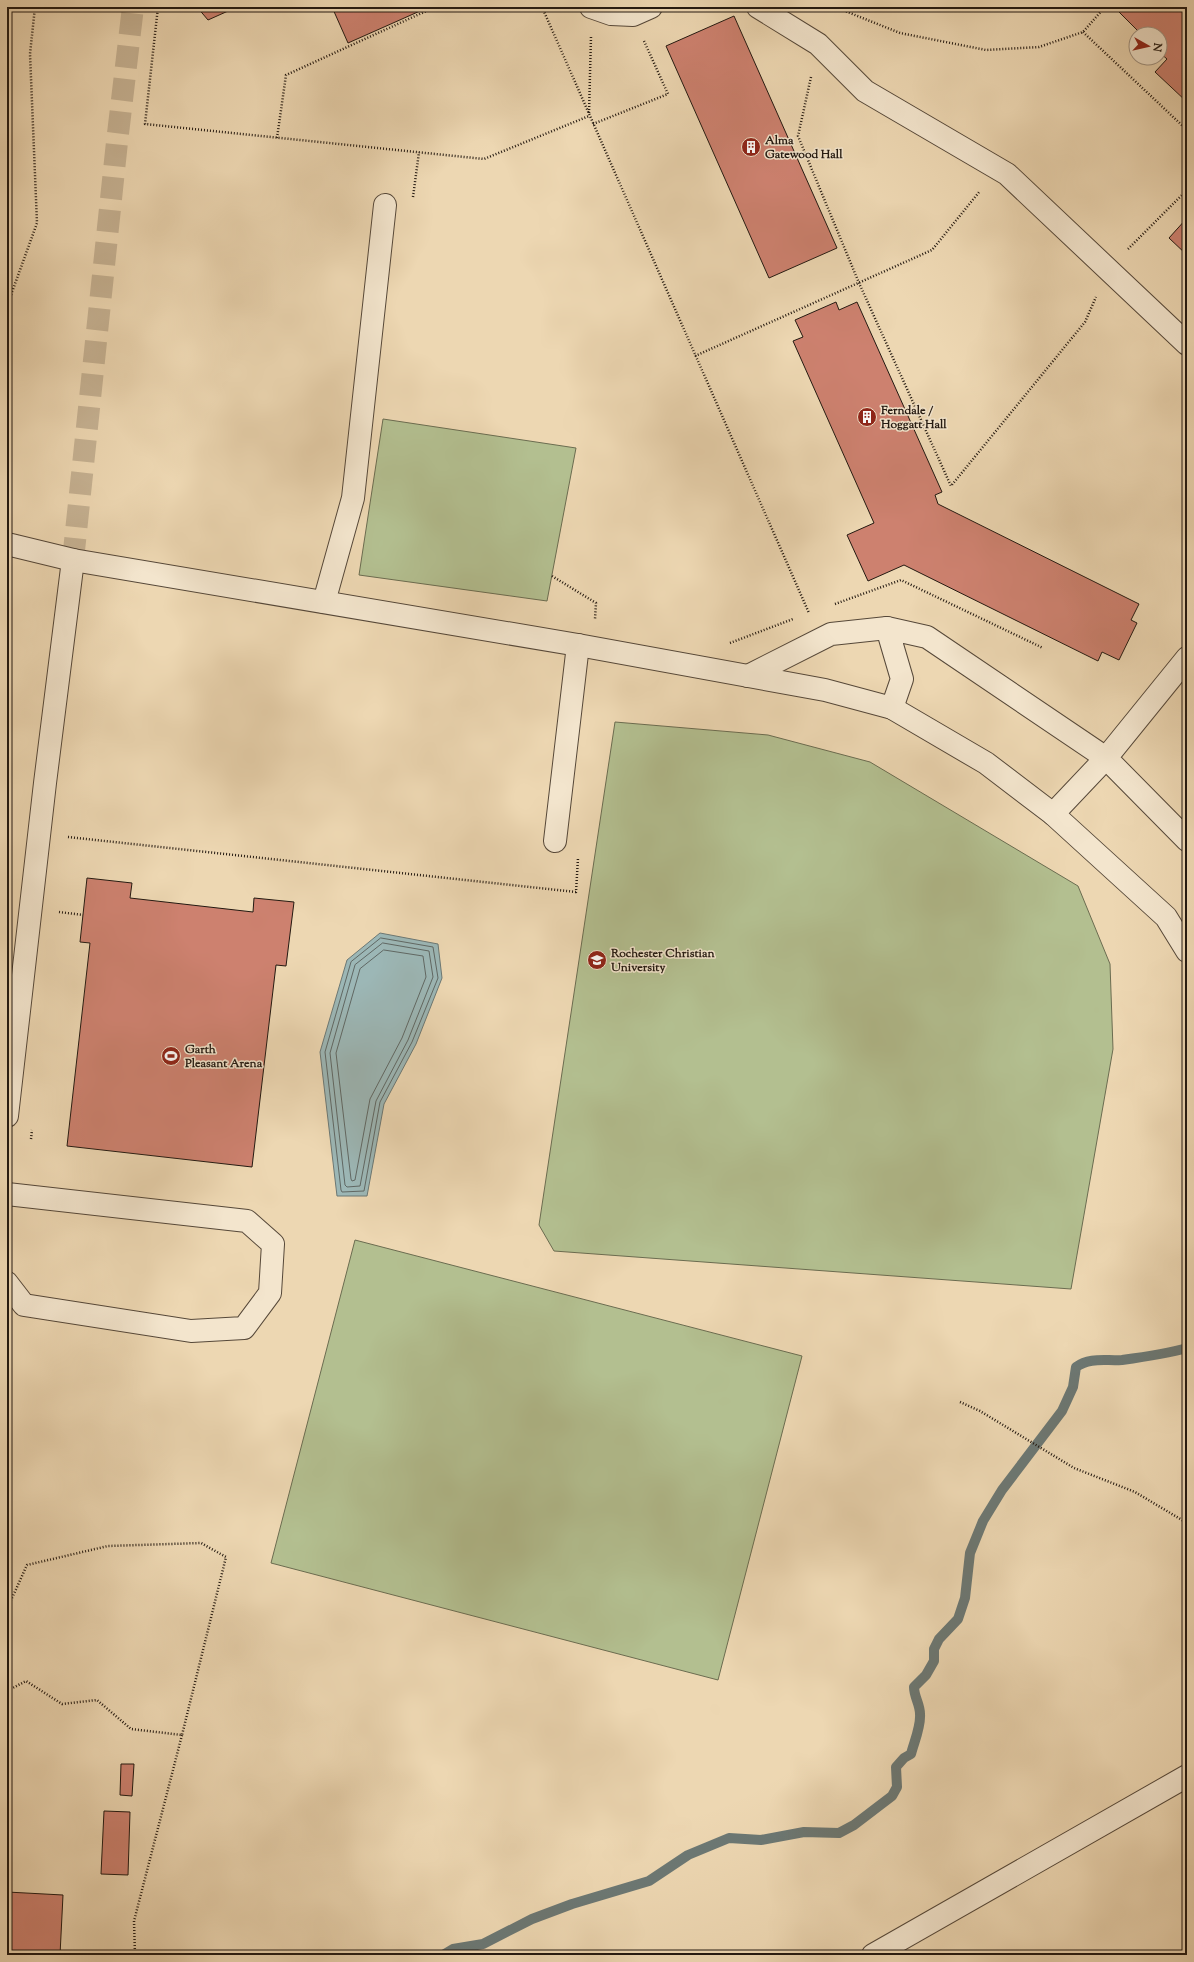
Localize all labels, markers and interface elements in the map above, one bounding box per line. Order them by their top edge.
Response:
north arrow [1128,26,1168,66]
text: N [1148,41,1166,53]
place label: Alma Gatewood Hall [764,132,843,164]
building icon: Alma Gatewood Hall [740,136,762,158]
place label: Ferndale / Hoggatt Hall [880,402,947,434]
building icon: Ferndale / Hoggatt Hall [856,406,878,428]
place label: Rochester Christian University [610,945,715,977]
school or university icon: Rochester Christian University [586,949,608,971]
place label: Garth Pleasant Arena [184,1041,263,1073]
sports icon: Garth Pleasant Arena [160,1045,182,1067]

